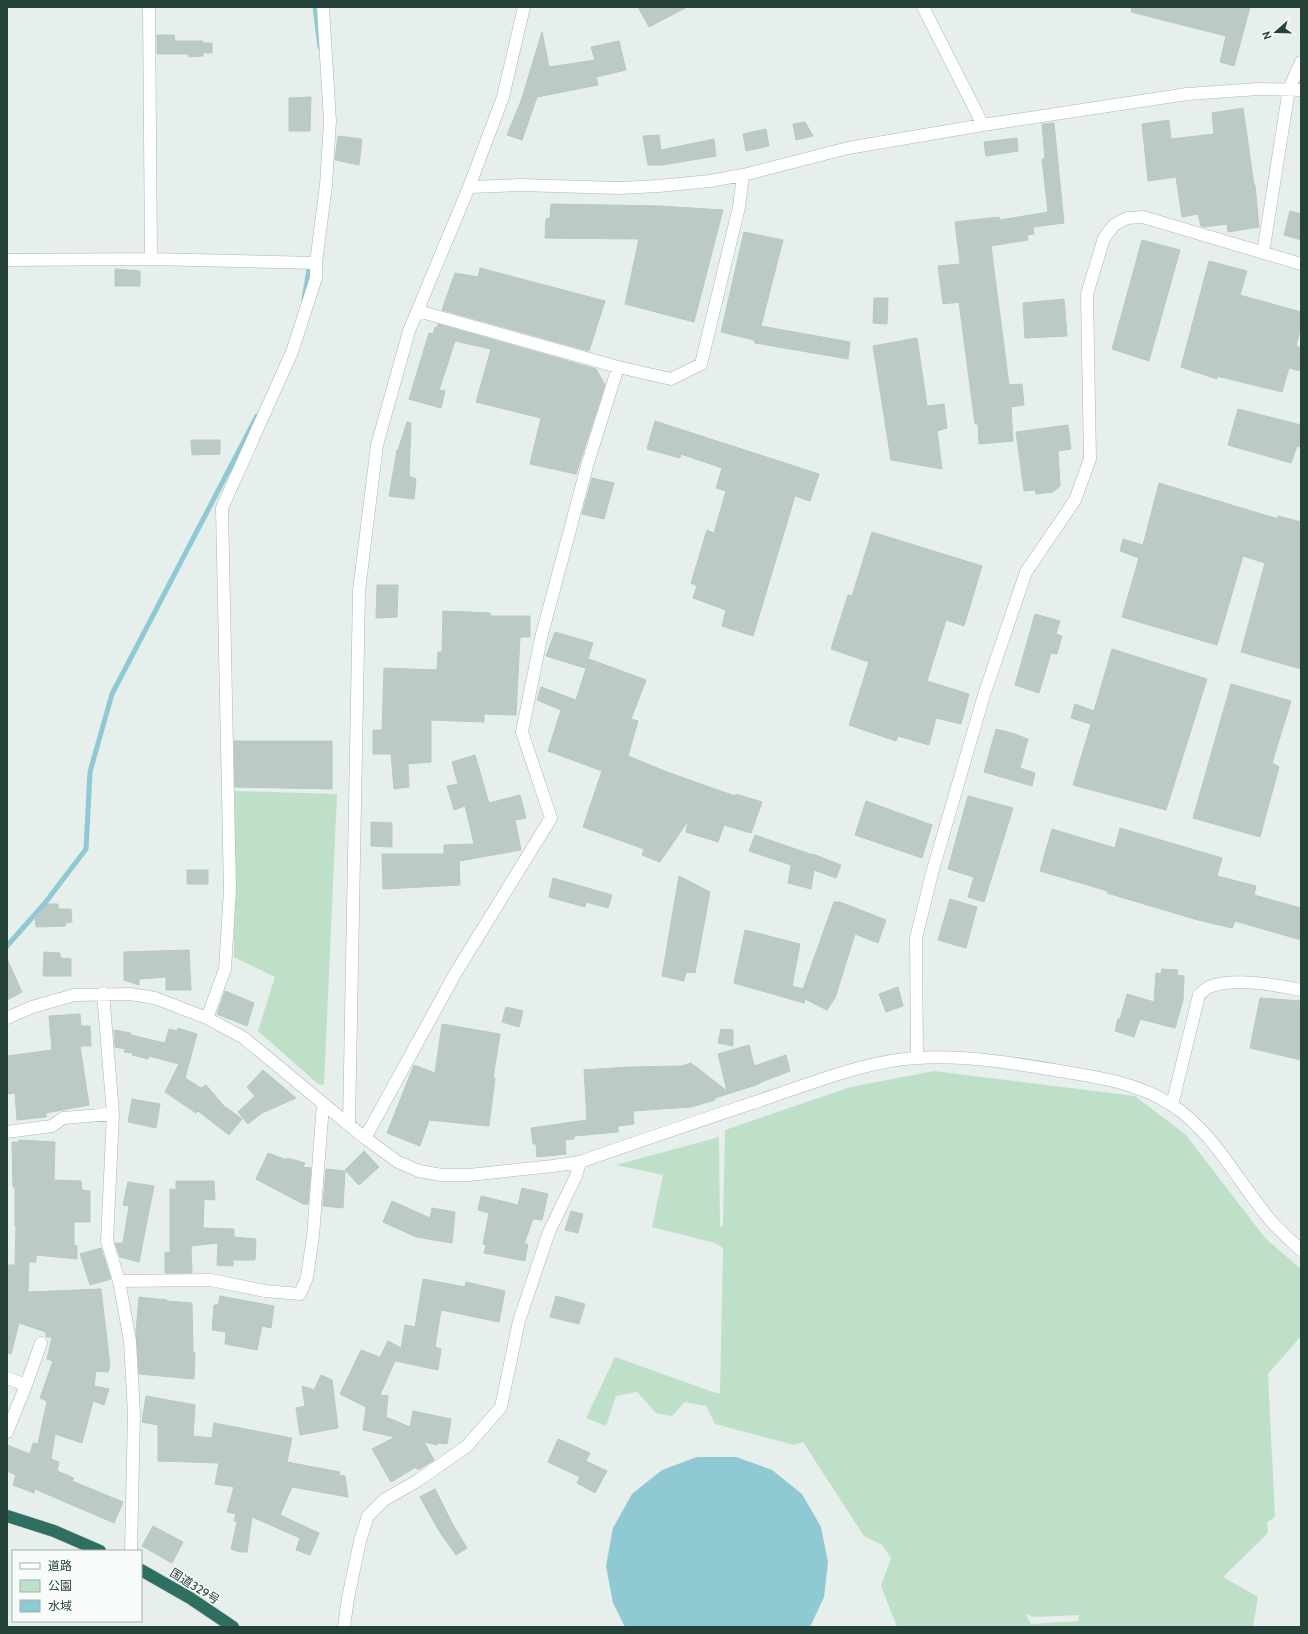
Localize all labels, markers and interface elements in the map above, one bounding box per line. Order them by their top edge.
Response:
north arrow [1256,12,1296,52]
text: N [1259,29,1275,41]
legend [12,1550,142,1622]
text: 道路 [48,1558,72,1573]
street label: 国道329号 [167,1565,223,1607]
text: 公園 [48,1578,72,1593]
text: 水域 [48,1598,72,1613]

